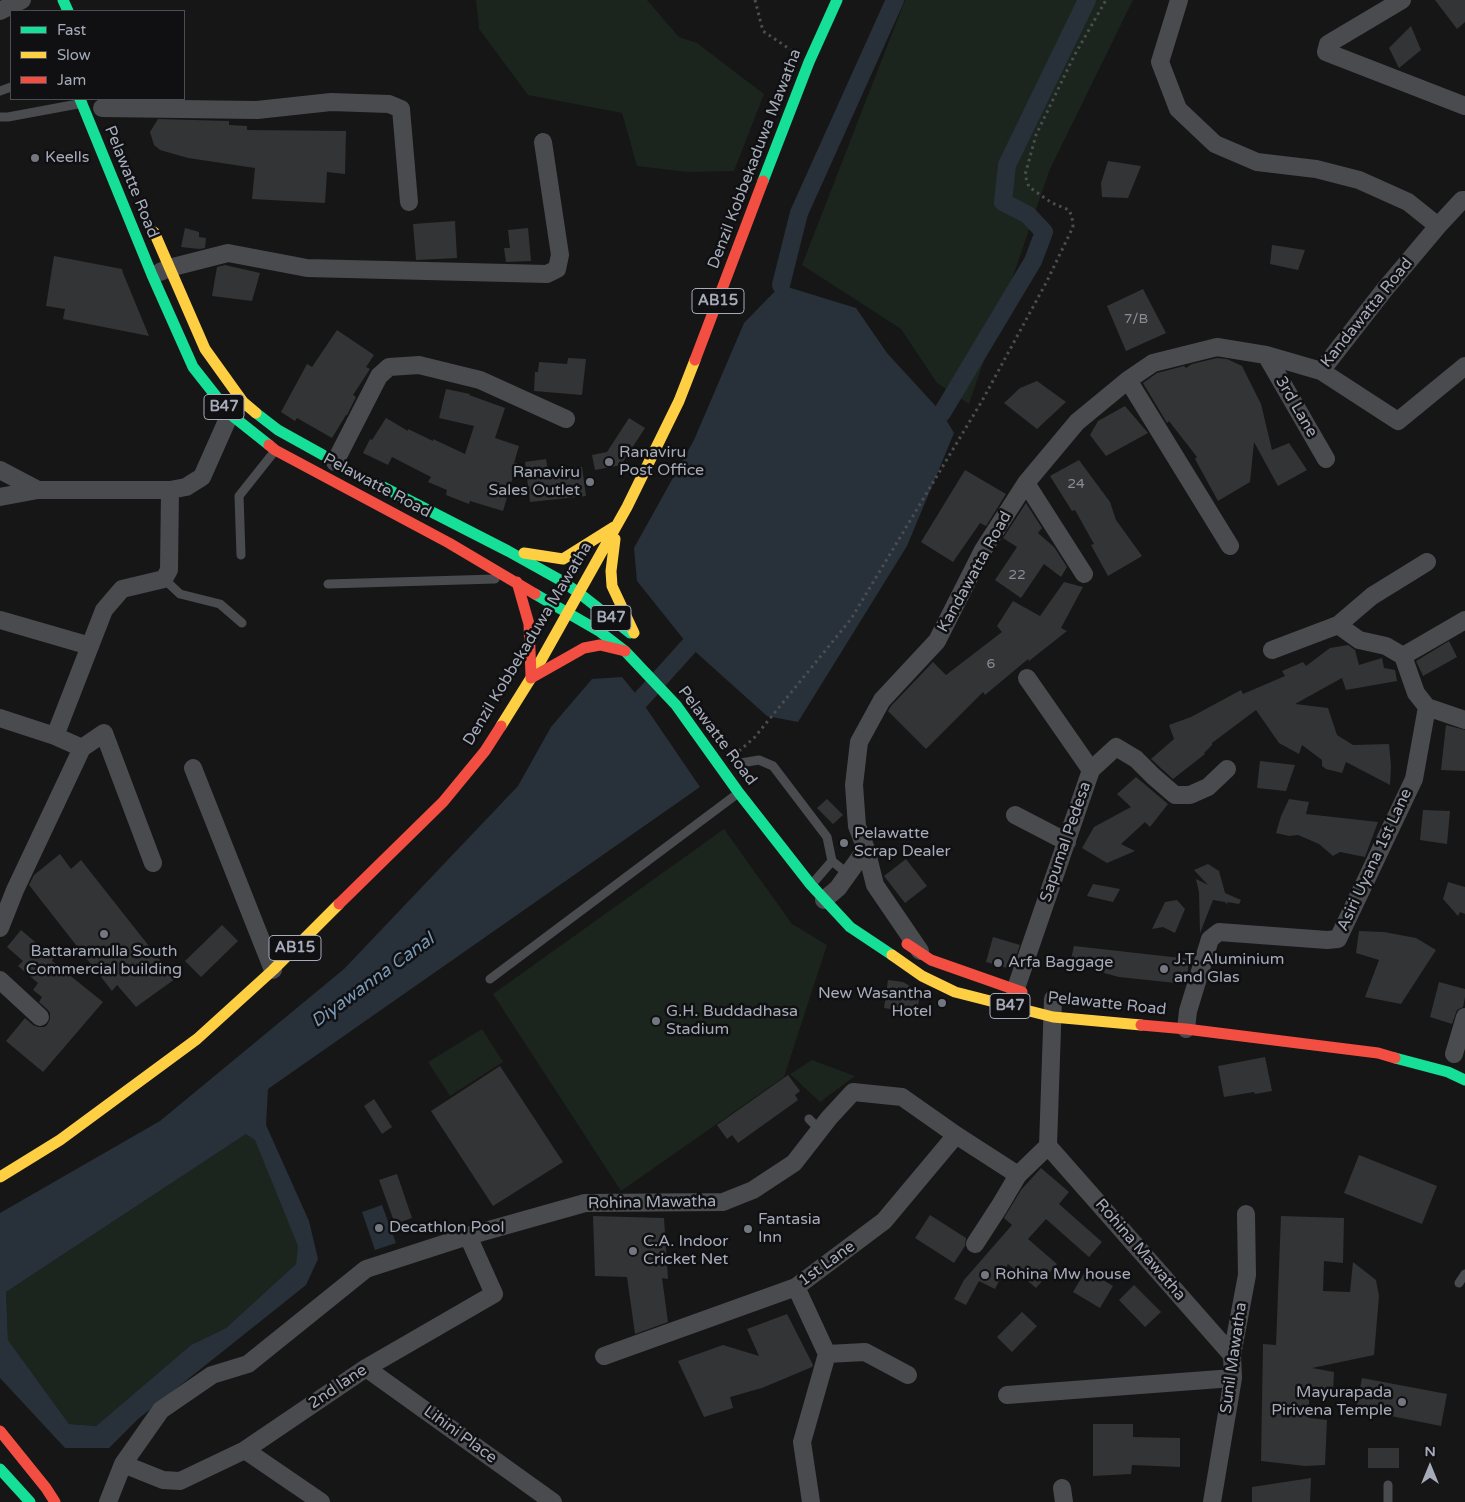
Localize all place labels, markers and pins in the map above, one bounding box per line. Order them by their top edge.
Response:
place label: Keells [45,148,89,168]
marker: Keells [29,152,41,164]
place label: Ranaviru Post Office [619,443,704,481]
marker: Ranaviru Post Office [603,456,615,468]
place label: Ranaviru Sales Outlet [488,463,580,501]
marker: Ranaviru Sales Outlet [584,476,596,488]
place label: Pelawatte Scrap Dealer [854,824,951,862]
marker: Pelawatte Scrap Dealer [838,837,850,849]
marker: Battaramulla South Commercial building [98,928,110,940]
place label: Battaramulla South Commercial building [26,942,182,980]
place label: J.T. Aluminium and Glas [1174,950,1284,988]
place label: Arfa Baggage [1008,953,1113,973]
marker: Arfa Baggage [992,957,1004,969]
marker: J.T. Aluminium and Glas [1158,963,1170,975]
place label: New Wasantha Hotel [818,984,932,1022]
marker: New Wasantha Hotel [936,997,948,1009]
place label: G.H. Buddadhasa Stadium [666,1002,798,1040]
marker: G.H. Buddadhasa Stadium [650,1015,662,1027]
place label: Fantasia Inn [758,1210,821,1248]
place label: Decathlon Pool [389,1218,505,1238]
marker: Decathlon Pool [373,1222,385,1234]
marker: Fantasia Inn [742,1223,754,1235]
place label: C.A. Indoor Cricket Net [643,1232,728,1270]
marker: C.A. Indoor Cricket Net [627,1245,639,1257]
place label: Rohina Mw house [995,1265,1131,1285]
marker: Rohina Mw house [979,1269,991,1281]
place label: Mayurapada Pirivena Temple [1271,1383,1392,1421]
marker: Mayurapada Pirivena Temple [1396,1396,1408,1408]

